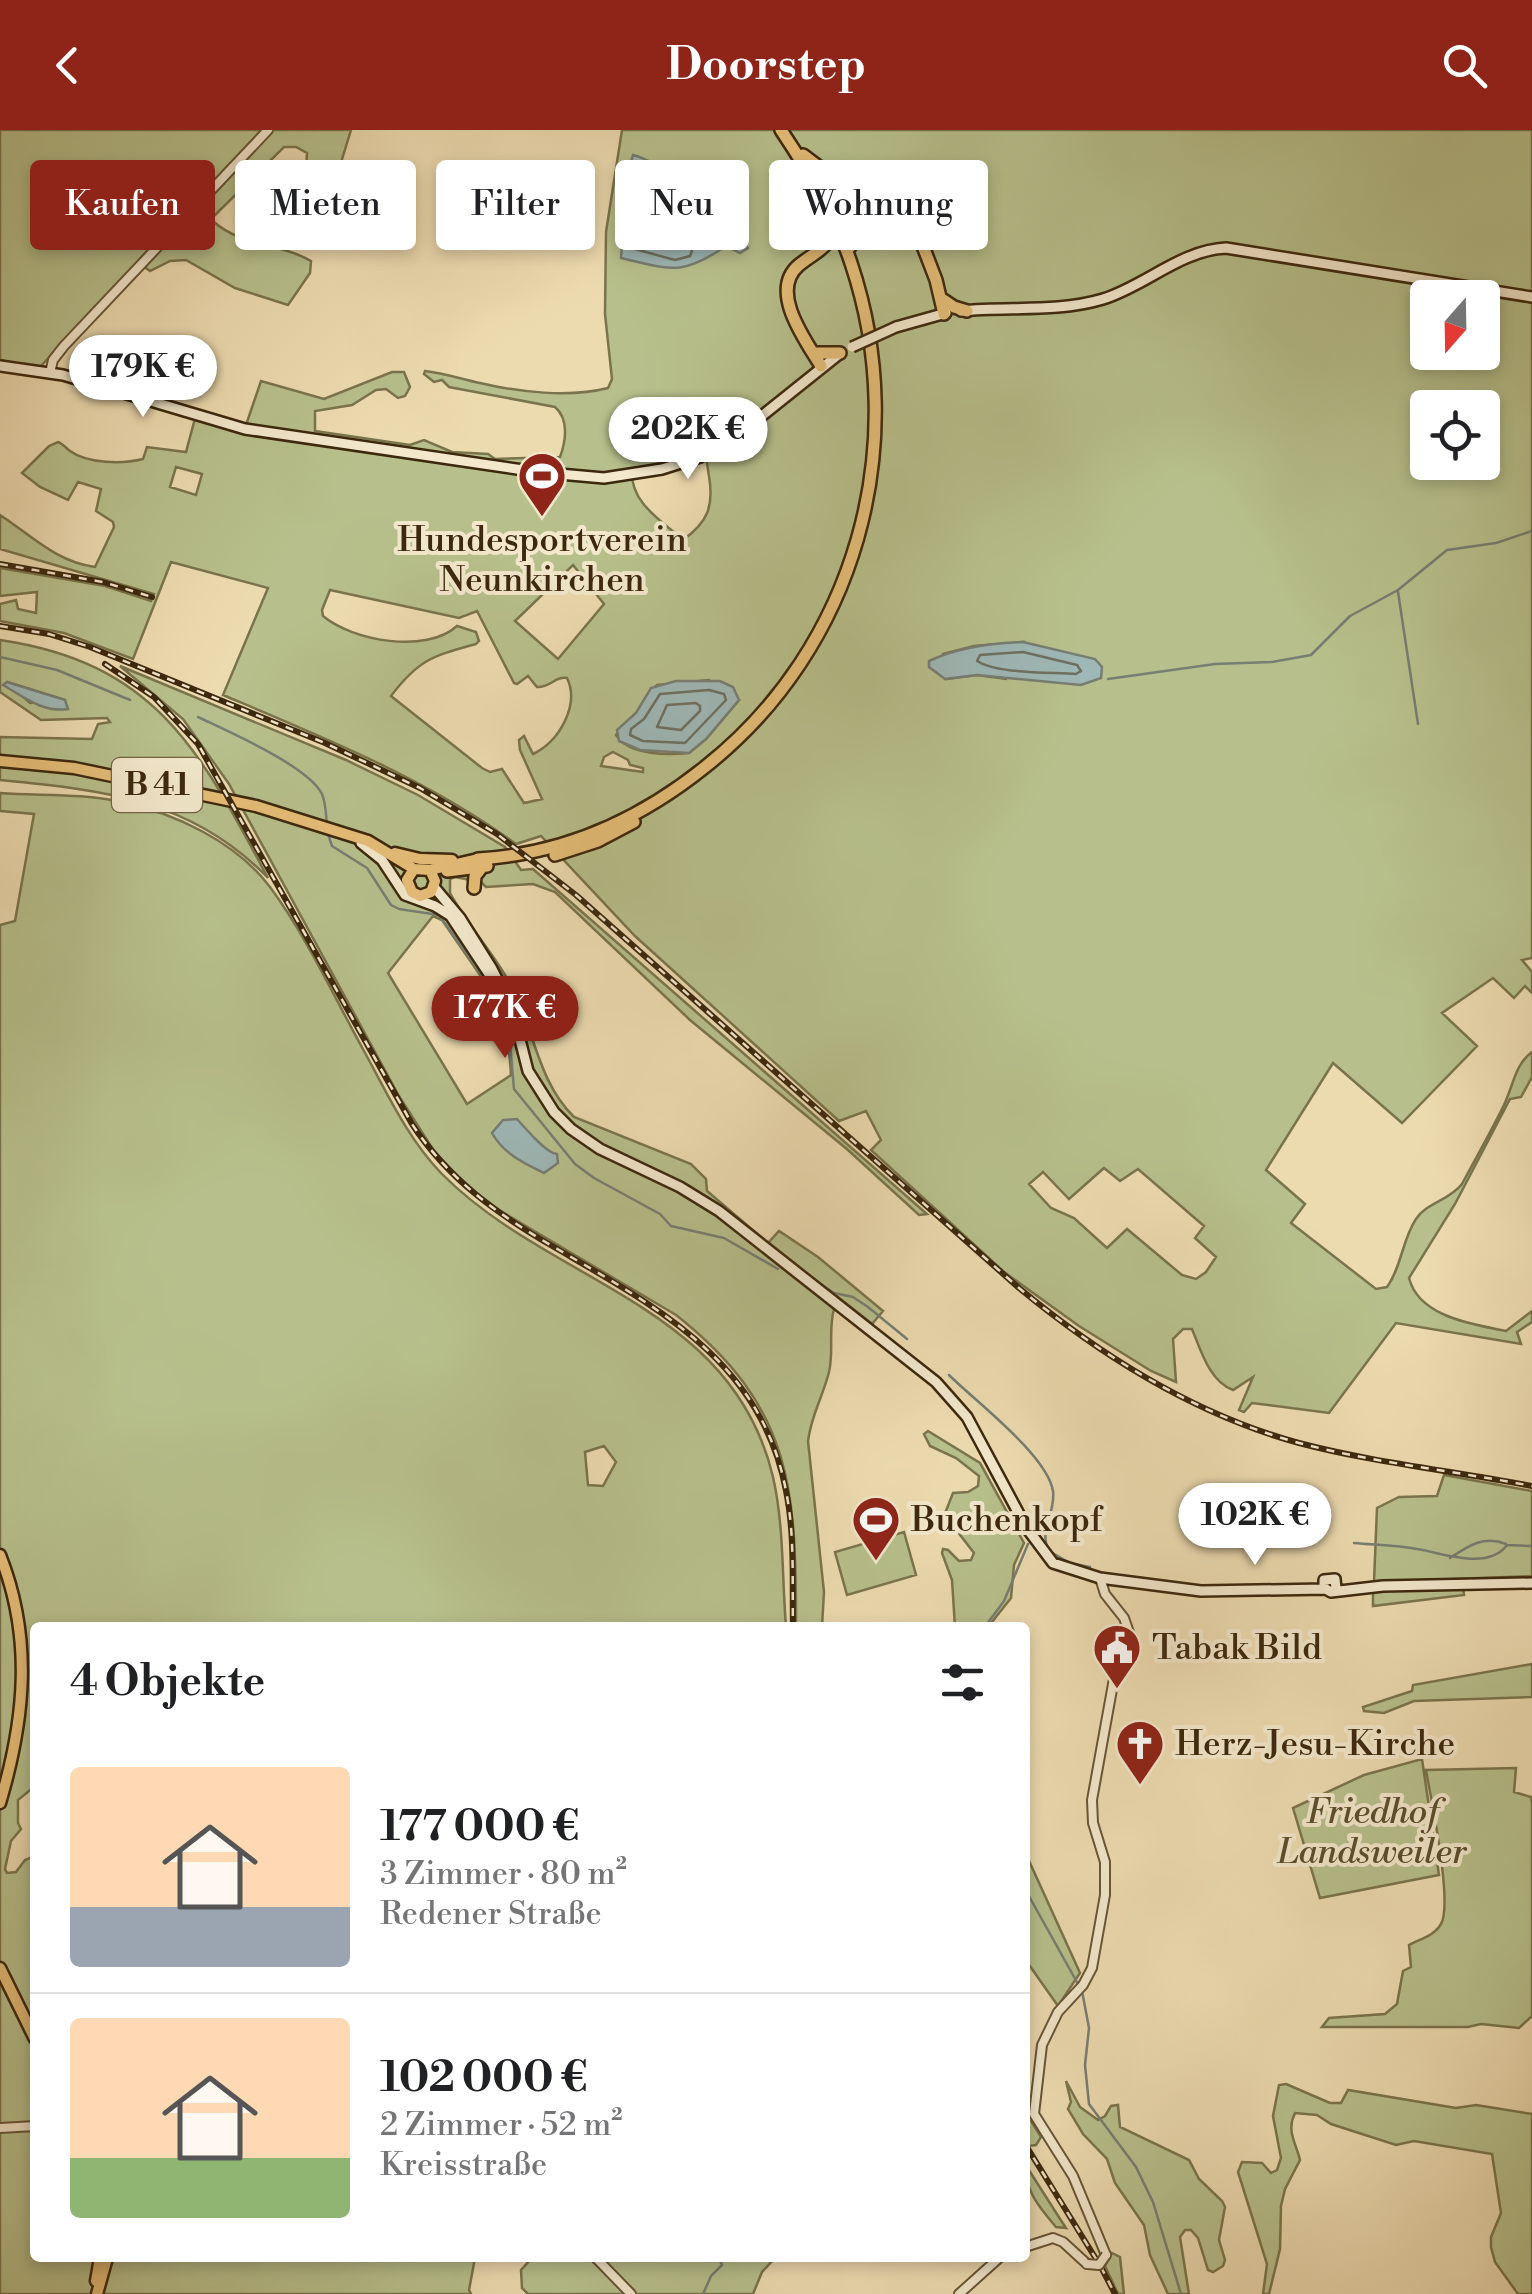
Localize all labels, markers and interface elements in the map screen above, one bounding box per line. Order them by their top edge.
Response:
text: Doorstep [666,37,866,94]
icon: back [40,38,95,93]
icon: search [1437,38,1492,93]
chip: Kaufen [30,160,215,250]
chip: Mieten [235,160,416,250]
chip: Filter [436,160,595,250]
chip: Neu [615,160,749,250]
chip: Wohnung [769,160,988,250]
north arrow [1410,280,1500,370]
map controls [1410,280,1500,480]
pin: 179K € [62,335,224,420]
text: 179K € [91,347,195,387]
button: locate [1410,390,1500,480]
pin: 202K € [607,397,769,482]
text: 202K € [631,409,745,449]
sports icon: Hundesportverein Neunkirchen [516,450,568,518]
place label: Hundesportverein Neunkirchen [397,519,687,602]
road number: B 41 [112,758,202,812]
pin: 177K € [424,976,586,1061]
text: 177K € [454,988,556,1028]
pin: 102K € [1174,1483,1336,1568]
sports icon: Buchenkopf [850,1494,902,1562]
text: 102K € [1200,1495,1310,1535]
place label: Buchenkopf [910,1499,1104,1542]
public building icon: Tabak Bild [1091,1622,1143,1690]
place label: Tabak Bild [1152,1627,1322,1670]
icon: filters [935,1655,990,1710]
text: 4 Objekte [70,1656,265,1709]
church icon: Herz-Jesu-Kirche [1114,1718,1166,1786]
place label: Herz-Jesu-Kirche [1175,1723,1455,1766]
park label: Friedhof Landsweiler [1276,1791,1468,1874]
text: 177 000 € [380,1801,579,1854]
icon: home [150,1807,270,1927]
text: 3 Zimmer · 80 m² [380,1854,627,1894]
text: Redener Straße [380,1894,602,1934]
text: 102 000 € [380,2052,587,2105]
icon: home [150,2058,270,2178]
text: 2 Zimmer · 52 m² [380,2105,622,2145]
text: Kreisstraße [380,2145,547,2185]

